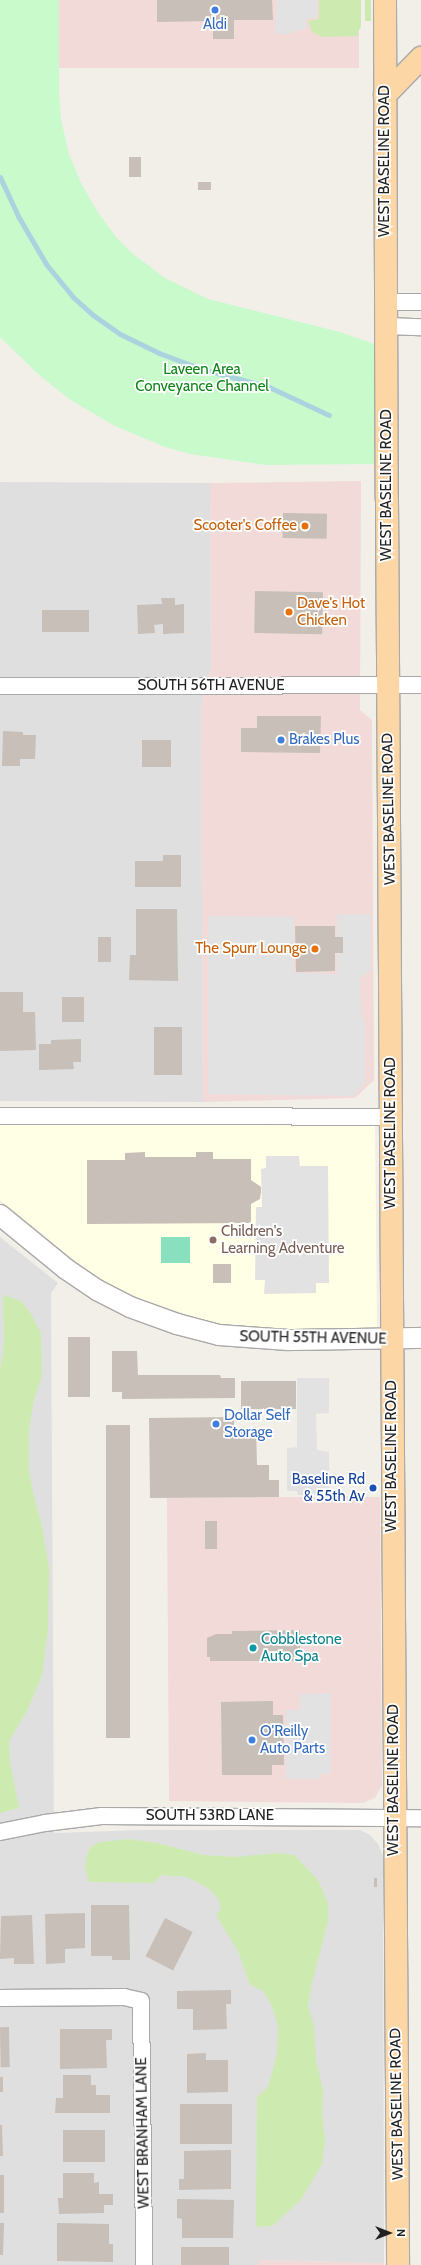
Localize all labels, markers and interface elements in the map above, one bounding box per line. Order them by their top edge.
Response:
marker: Aldi [210,5,220,15]
place label: Aldi [203,16,227,34]
street label: WEST BASELINE ROAD [376,85,394,237]
park label: Laveen Area Conveyance Channel [135,360,269,395]
street label: WEST BASELINE ROAD [378,409,396,561]
place label: Scooter's Coffee [193,517,297,535]
marker: Scooter's Coffee [300,521,310,531]
place label: Dave's Hot Chicken [297,594,365,629]
marker: Dave's Hot Chicken [284,607,294,617]
street label: SOUTH 56TH AVENUE [137,677,285,695]
place label: Brakes Plus [289,731,359,749]
street label: WEST BASELINE ROAD [379,733,399,885]
marker: Brakes Plus [276,735,286,745]
place label: The Spurr Lounge [195,940,307,958]
marker: The Spurr Lounge [310,944,320,954]
street label: WEST BASELINE ROAD [382,1057,400,1209]
place label: Children's Learning Adventure [221,1222,345,1257]
marker: Children's Learning Adventure [208,1235,218,1245]
street label: SOUTH 55TH AVENUE [239,1328,387,1348]
street label: WEST BASELINE ROAD [383,1380,401,1532]
place label: Dollar Self Storage [224,1406,290,1441]
marker: Dollar Self Storage [211,1419,221,1429]
place label: Baseline Rd & 55th Av [292,1470,365,1505]
marker: Baseline Rd & 55th Av [368,1483,378,1493]
place label: Cobblestone Auto Spa [261,1630,342,1665]
marker: Cobblestone Auto Spa [248,1643,258,1653]
street label: WEST BASELINE ROAD [385,1704,403,1856]
place label: O'Reilly Auto Parts [260,1722,325,1757]
marker: O'Reilly Auto Parts [247,1735,257,1745]
street label: SOUTH 53RD LANE [146,1807,274,1825]
street label: WEST BASELINE ROAD [387,2028,407,2180]
street label: WEST BRANHAM LANE [133,2057,153,2209]
north arrow [369,2213,409,2253]
text: N [394,2229,408,2237]

